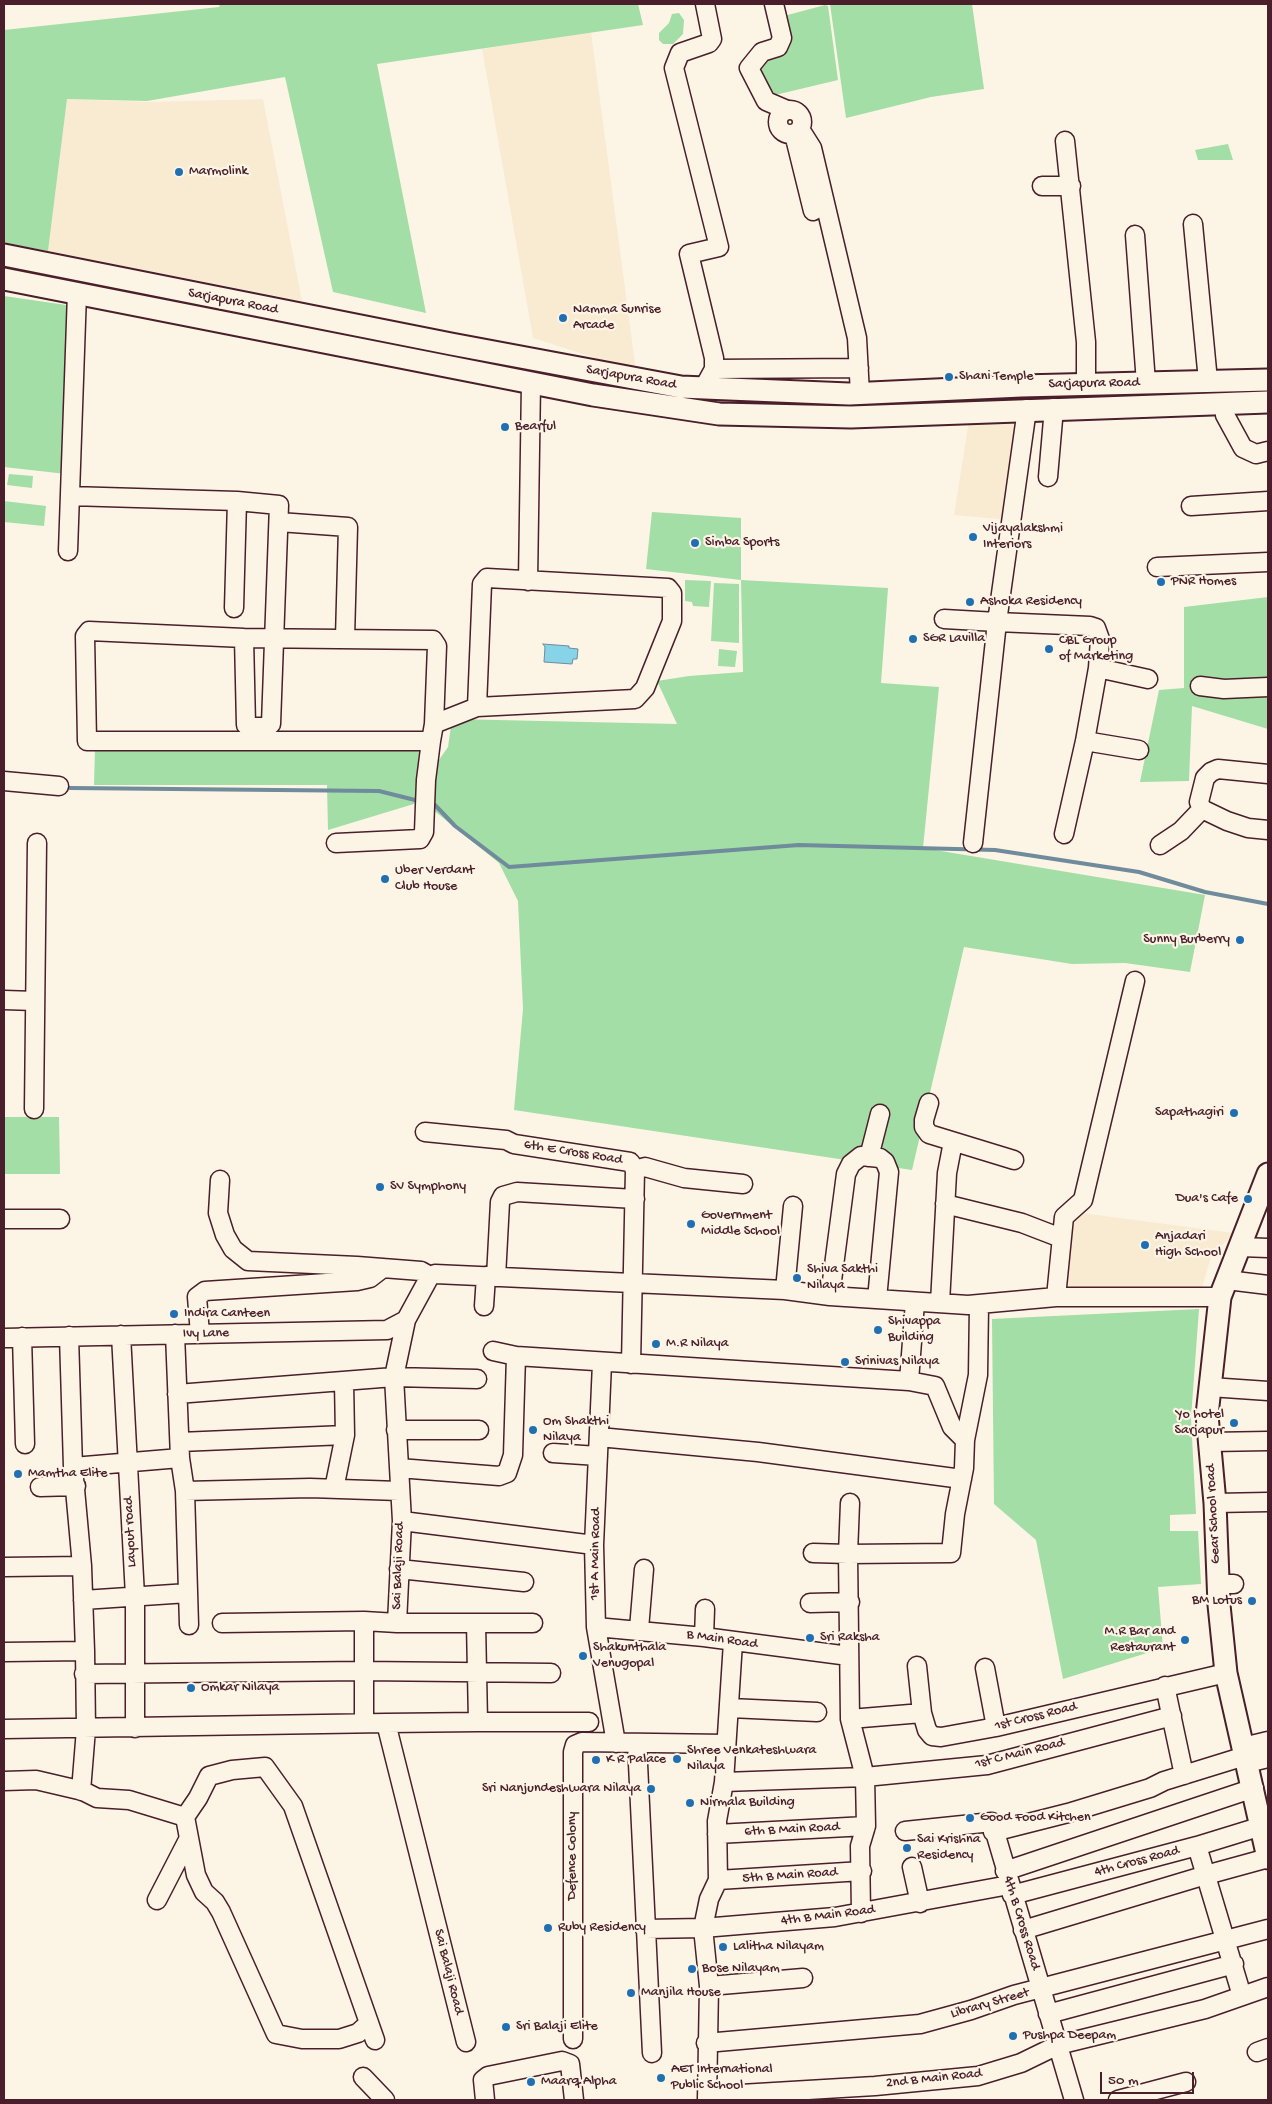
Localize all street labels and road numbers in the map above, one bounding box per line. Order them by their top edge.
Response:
street label: Sarjapura Road [187,285,279,319]
street label: Sarjapura Road [585,362,677,394]
street label: Sarjapura Road [1048,375,1140,393]
street label: 6th E Cross Road [522,1137,624,1169]
street label: Ivy Lane [183,1325,229,1343]
street label: Gear School road [1203,1464,1225,1564]
street label: Layout road [121,1496,141,1568]
street label: 1st A Main Road [587,1508,605,1600]
street label: Sai Balaji Road [389,1522,409,1610]
street label: B Main Road [685,1627,759,1653]
street label: 1st Cross Road [993,1699,1079,1735]
street label: 1st C Main Road [973,1735,1067,1773]
street label: Defence Colony [565,1812,581,1900]
street label: 6th B Main Road [744,1819,840,1841]
street label: 4th Cross Road [1093,1843,1181,1881]
street label: 5th B Main Road [742,1864,838,1888]
street label: 4th B Cross Road [999,1874,1043,1972]
street label: 4th B Main Road [780,1902,876,1930]
street label: Sai Balaji Road [429,1928,467,2016]
street label: Library Street [949,1985,1031,2023]
street label: 2nd B Main Road [885,2066,983,2092]

